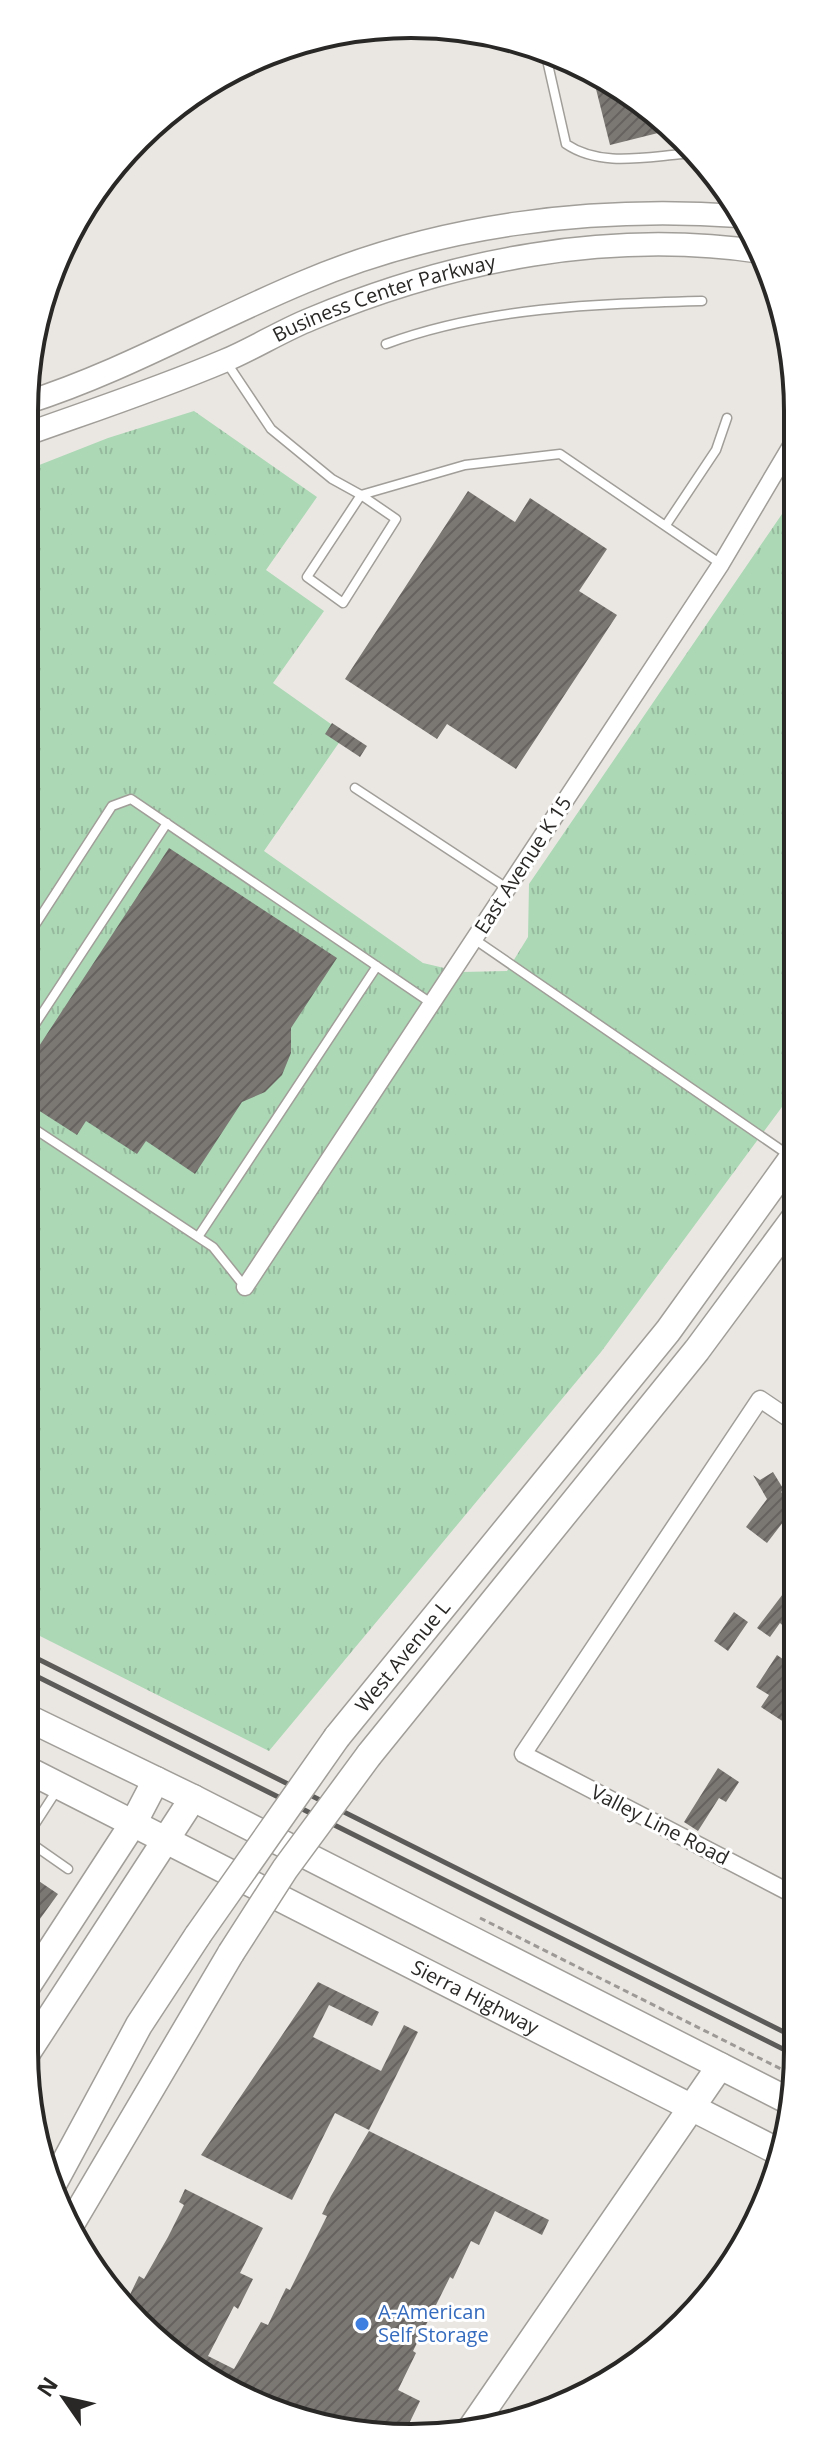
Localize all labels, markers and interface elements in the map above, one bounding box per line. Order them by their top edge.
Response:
street label: Business Center Parkway [268,248,499,348]
street label: East Avenue K 15 [468,791,577,939]
street label: West Avenue L [349,1594,456,1718]
street label: Valley Line Road [587,1778,734,1871]
street label: Sierra Highway [407,1953,544,2041]
place label: A-American Self Storage [378,2298,489,2348]
marker: A-American Self Storage [353,2315,371,2333]
north arrow [24,2358,104,2438]
text: N [29,2370,64,2402]

